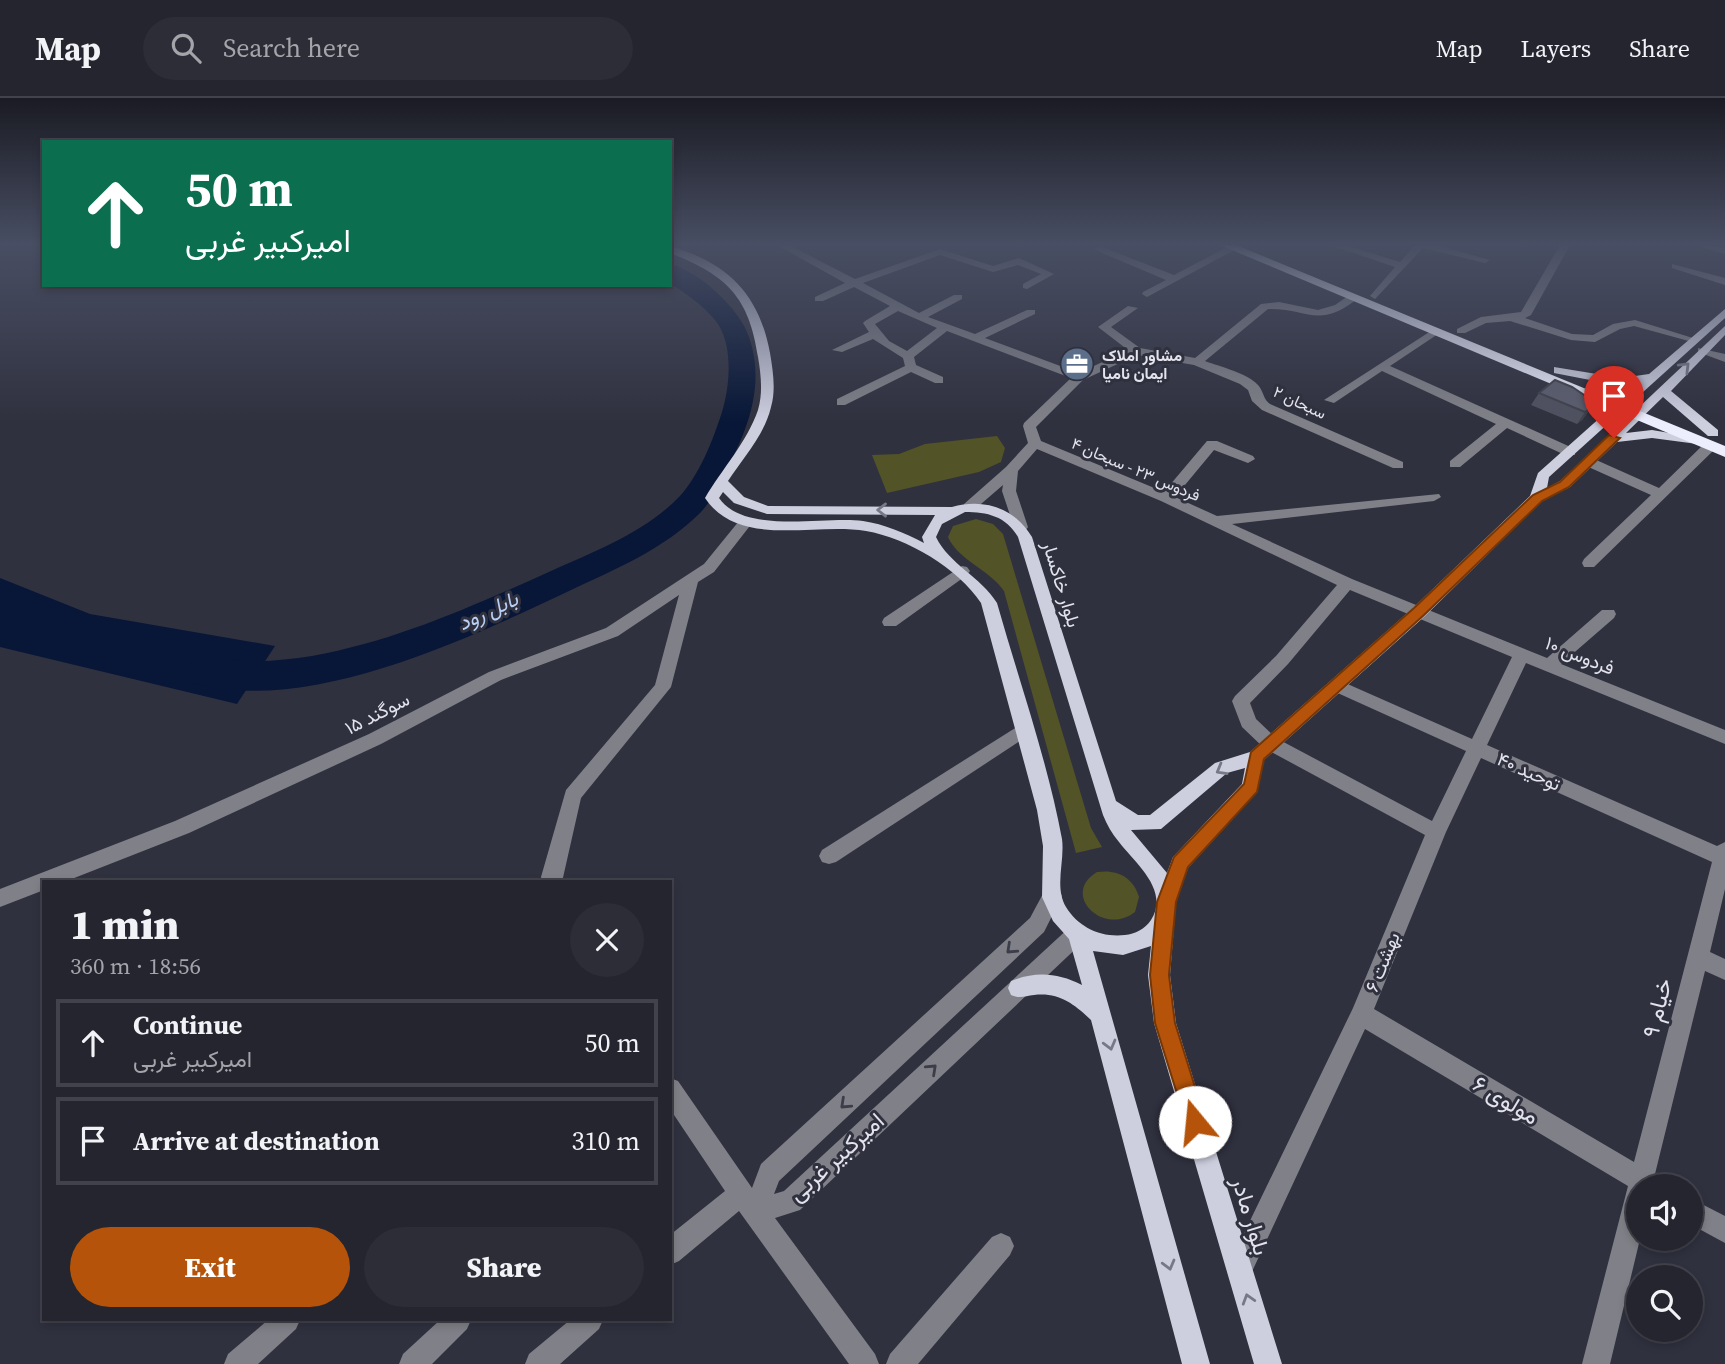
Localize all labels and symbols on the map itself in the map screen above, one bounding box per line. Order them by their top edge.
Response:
place label: مشاور املاک ایمان نامیا [1102,344,1183,384]
office icon: مشاور املاک ایمان نامیا [1058,345,1096,383]
one-way arrow [1677,363,1689,375]
pin [1584,366,1644,438]
street label: سبحان ۲ [1270,380,1330,424]
street label: فردوس ۲۳ - سبحان ۴ [1068,432,1204,506]
one-way arrow [876,502,887,518]
street label: بلوار خاکسار [1036,537,1087,630]
water label: بابل رود [453,584,523,637]
street label: فردوس ۱۰ [1542,629,1618,681]
street label: سوگند ۱۵ [340,686,414,740]
street label: توحید ۴۰ [1493,745,1565,797]
one-way arrow [1215,762,1228,775]
street label: بهشت ۶ [1358,928,1406,996]
one-way arrow [1006,941,1019,953]
street label: خیام ۹ [1634,975,1680,1041]
one-way arrow [1102,1039,1116,1051]
one-way arrow [924,1065,937,1078]
street label: مولوی ۶ [1467,1068,1545,1132]
position arrow [1158,1085,1232,1159]
one-way arrow [840,1096,853,1108]
street label: امیرکبیر غربی [781,1105,891,1209]
street label: بلوار مادر [1224,1172,1278,1259]
one-way arrow [1161,1259,1175,1271]
one-way arrow [1242,1293,1257,1305]

